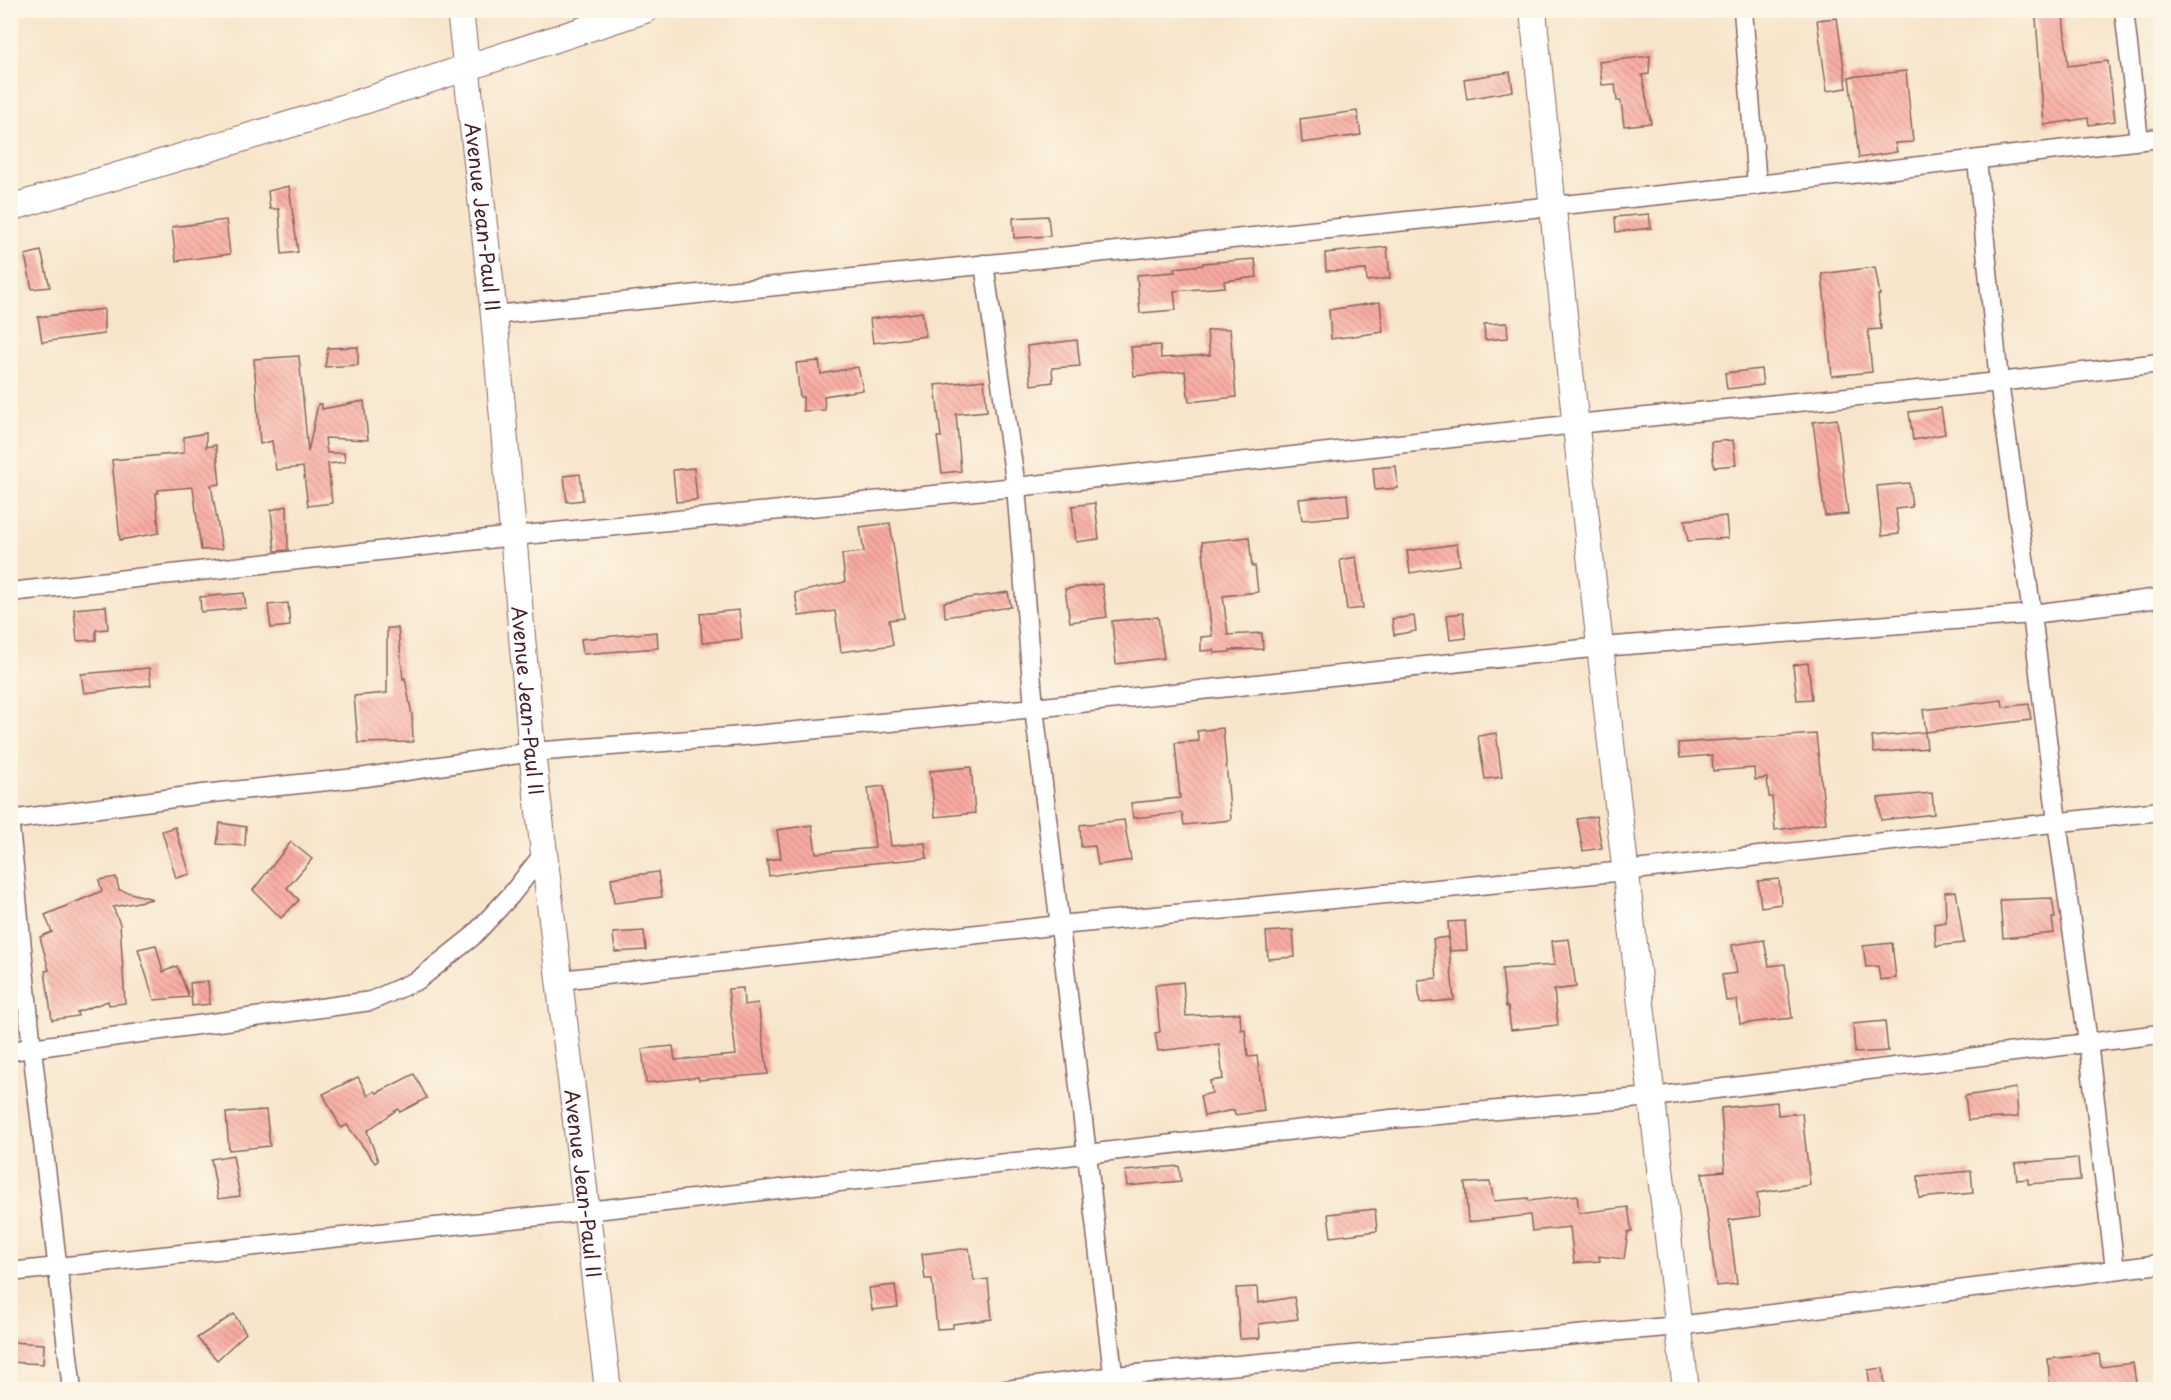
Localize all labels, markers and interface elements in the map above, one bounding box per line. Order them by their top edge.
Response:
street label: Avenue Jean-Paul II [458,121,508,313]
street label: Avenue Jean-Paul II [504,605,552,797]
street label: Avenue Jean-Paul II [557,1087,610,1279]

